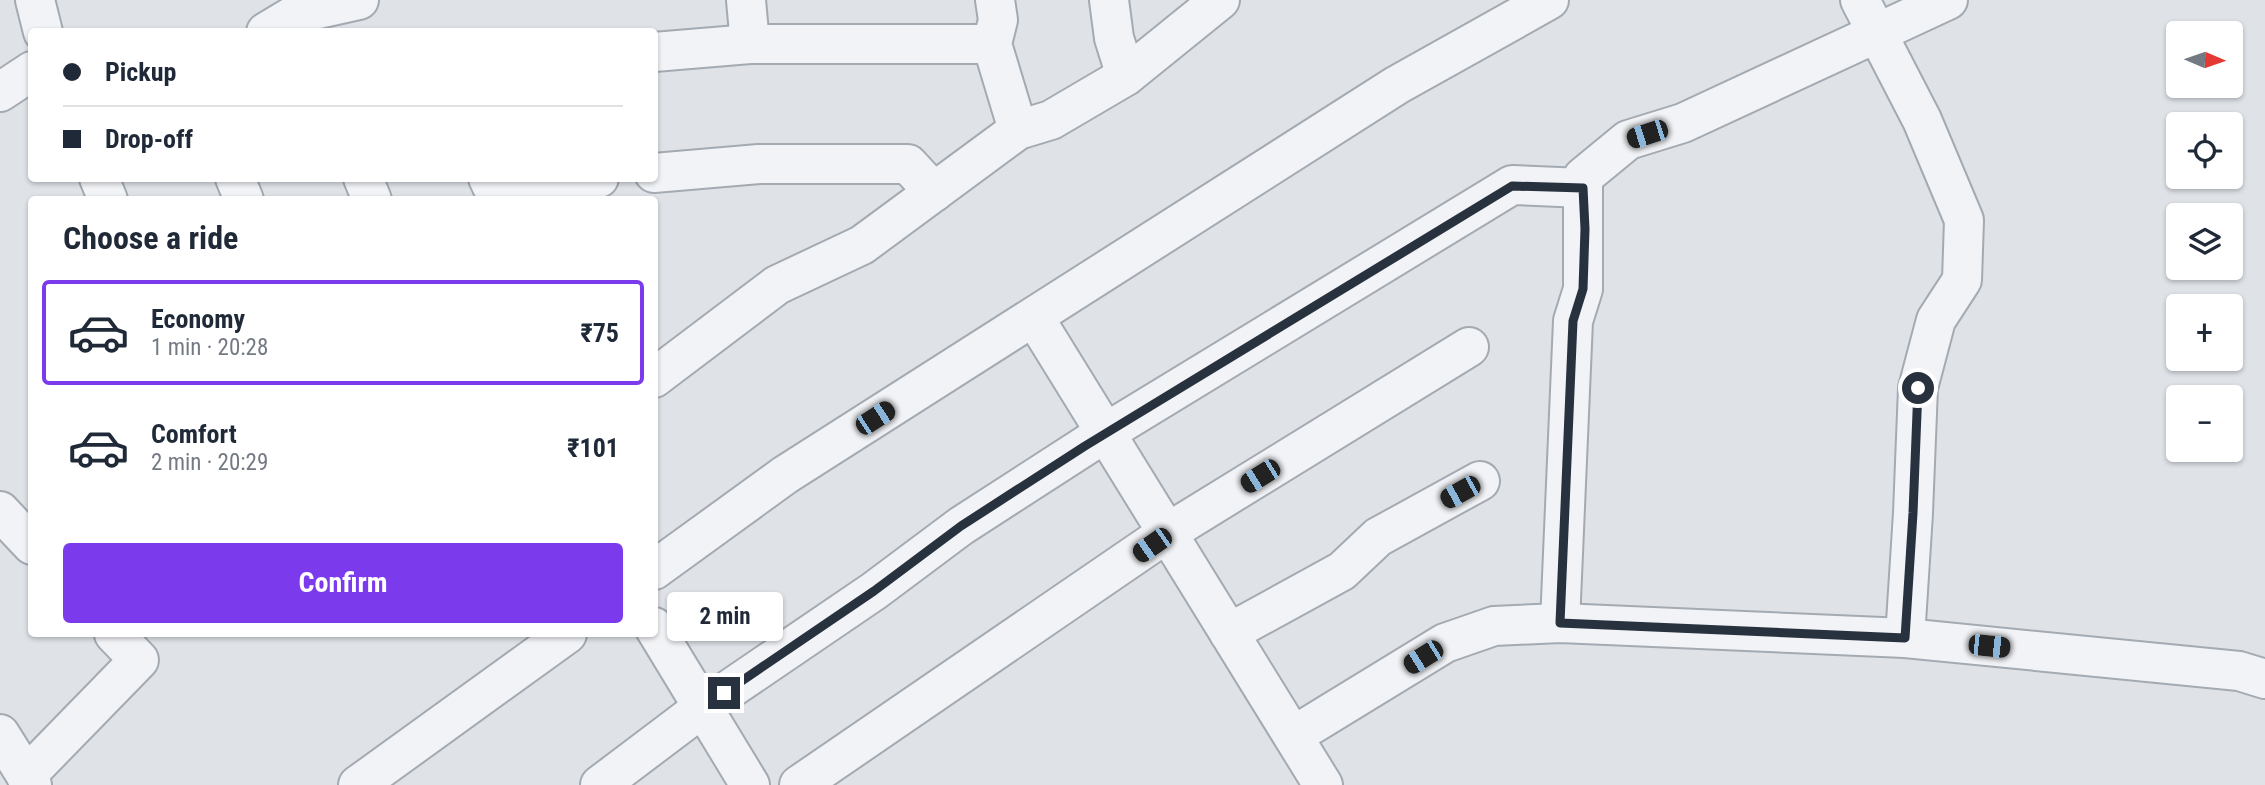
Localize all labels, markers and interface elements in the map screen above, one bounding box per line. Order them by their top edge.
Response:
north arrow [2166,21,2244,98]
map controls [2166,21,2243,462]
text: Pickup [105,57,176,87]
button: locate [2166,112,2243,189]
car [1624,118,1671,150]
text: Drop-off [105,124,193,154]
button: layers [2166,203,2243,280]
text: Choose a ride [63,219,238,257]
button: + [2166,294,2243,371]
icon: car [67,301,130,364]
text: Economy [151,304,245,334]
text: ₹75 [580,318,619,348]
text: 1 min · 20:28 [151,334,268,361]
route start [1902,372,1934,404]
button: − [2166,385,2243,462]
car [852,398,899,438]
icon: car [67,416,130,479]
text: Comfort [151,419,237,449]
text: ₹101 [567,433,619,463]
text: 2 min · 20:29 [151,449,268,476]
car [1237,456,1284,496]
car [1437,473,1484,511]
car [1129,524,1176,566]
button: Confirm [63,543,623,623]
callout: 2 min [666,592,782,640]
text: 2 min [699,603,751,630]
car [1968,633,2011,659]
car [1400,637,1447,677]
route end [708,677,740,709]

